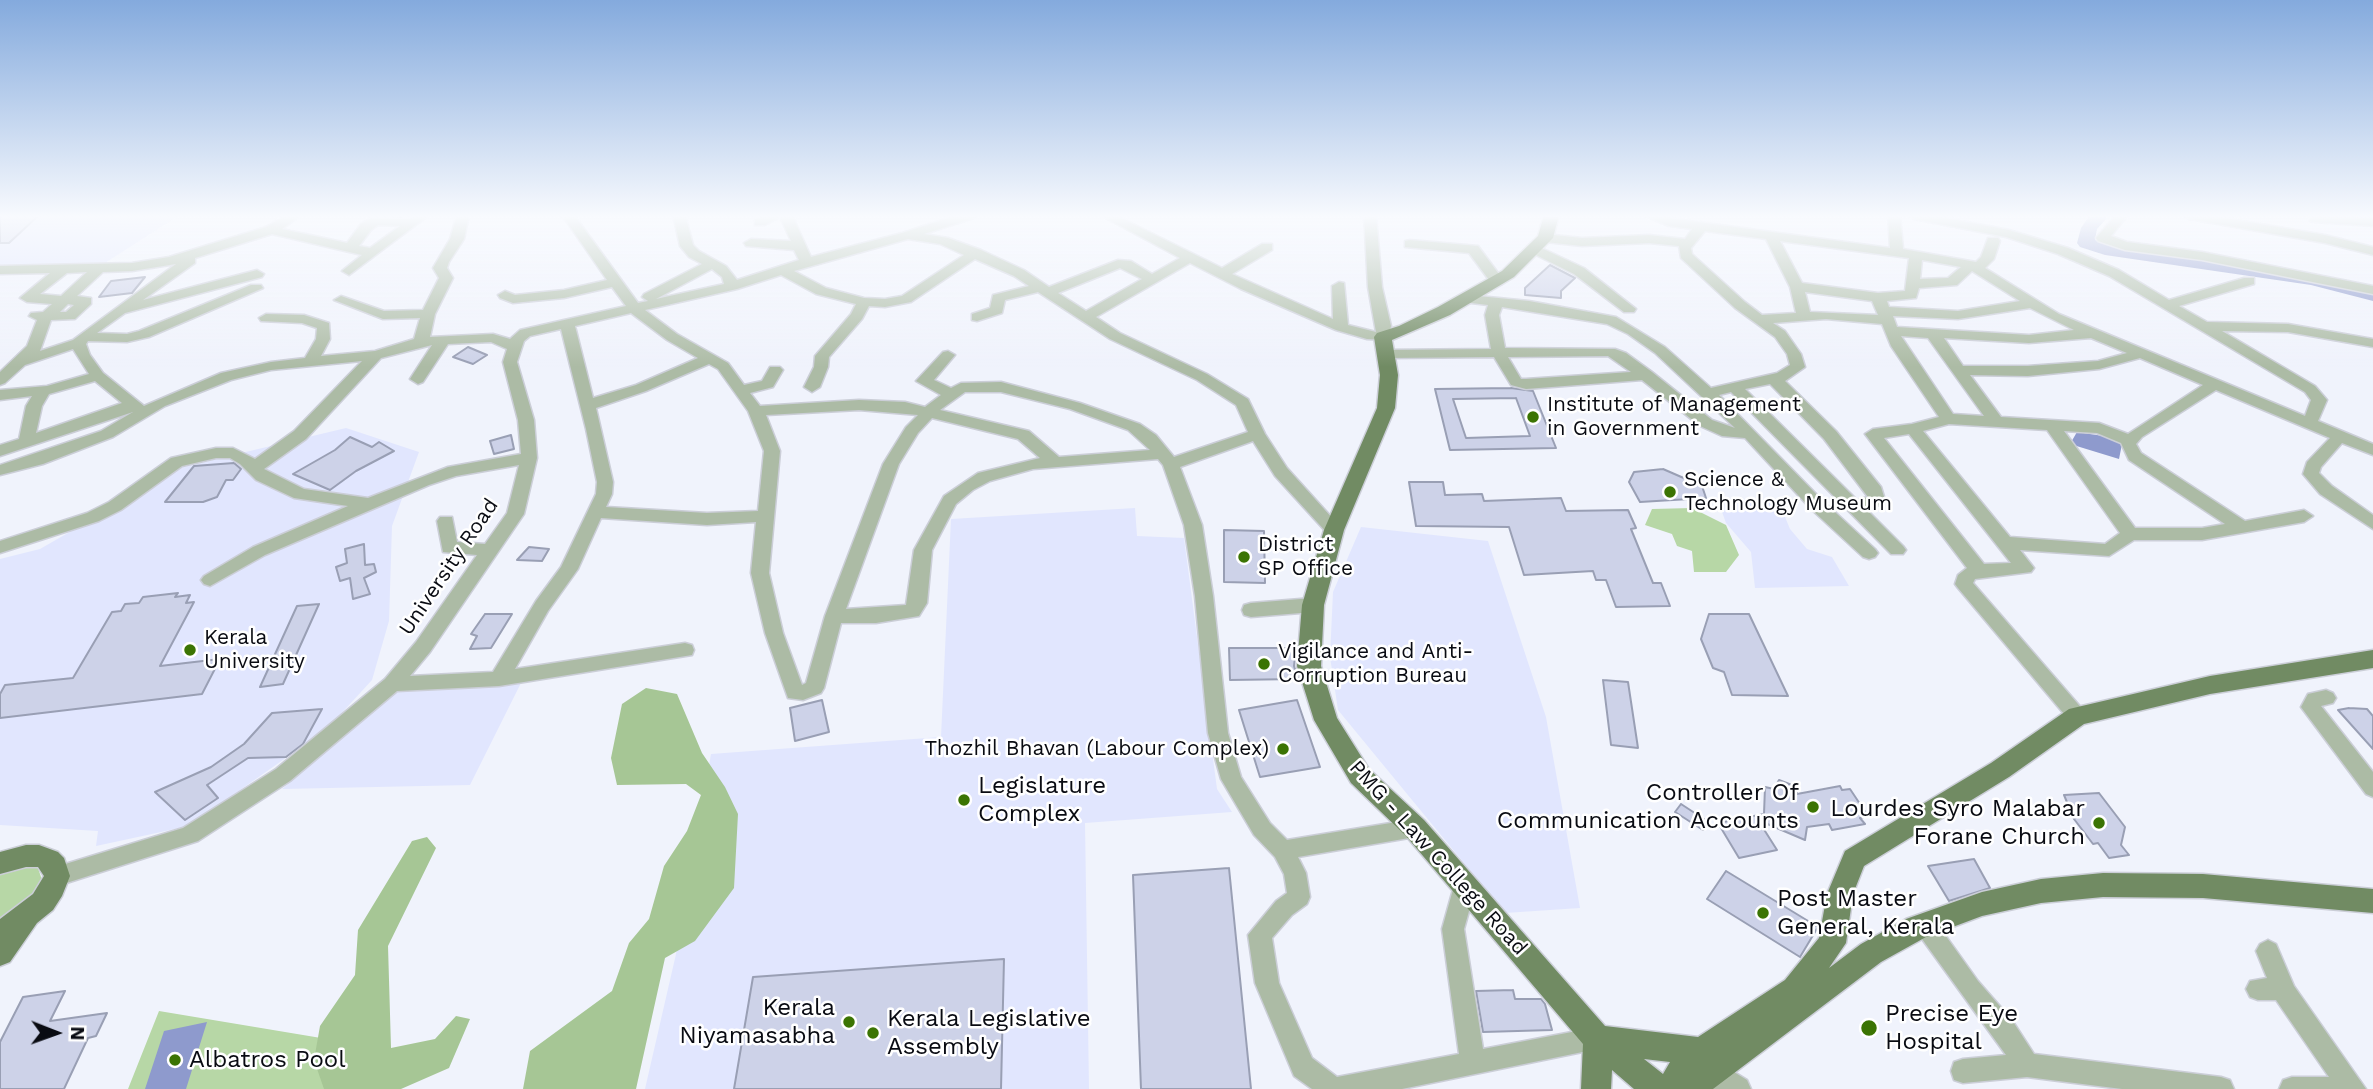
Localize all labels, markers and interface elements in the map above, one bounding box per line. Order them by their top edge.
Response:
place label: Institute of Management in Government [1547,392,1801,442]
marker: Institute of Management in Government [1525,409,1541,425]
place label: Science & Technology Museum [1684,467,1892,517]
marker: Science & Technology Museum [1662,484,1678,500]
street label: University Road [394,494,504,640]
place label: District SP Office [1258,532,1353,582]
marker: District SP Office [1236,549,1252,565]
place label: Kerala University [204,625,305,675]
place label: Vigilance and Anti- Corruption Bureau [1278,639,1473,689]
marker: Kerala University [182,642,198,658]
marker: Vigilance and Anti- Corruption Bureau [1256,656,1272,672]
place label: Thozhil Bhavan (Labour Complex) [925,736,1269,762]
marker: Thozhil Bhavan (Labour Complex) [1275,741,1291,757]
street label: PMG - Law College Road [1344,755,1532,961]
place label: Legislature Complex [978,772,1106,828]
place label: Controller Of Communication Accounts [1497,779,1799,835]
marker: Legislature Complex [956,792,972,808]
place label: Lourdes Syro Malabar Forane Church [1830,795,2085,851]
marker: Controller Of Communication Accounts [1805,799,1821,815]
marker: Lourdes Syro Malabar Forane Church [2091,815,2107,831]
place label: Post Master General, Kerala [1777,885,1954,941]
marker: Post Master General, Kerala [1755,905,1771,921]
place label: Kerala Niyamasabha [679,994,835,1050]
north arrow [21,998,91,1068]
place label: Precise Eye Hospital [1885,1000,2018,1056]
place label: Kerala Legislative Assembly [887,1005,1091,1061]
marker: Kerala Niyamasabha [841,1014,857,1030]
marker: Precise Eye Hospital [1859,1018,1879,1038]
marker: Kerala Legislative Assembly [865,1025,881,1041]
text: N [66,1026,89,1041]
place label: Albatros Pool [189,1046,346,1074]
marker: Albatros Pool [167,1052,183,1068]

